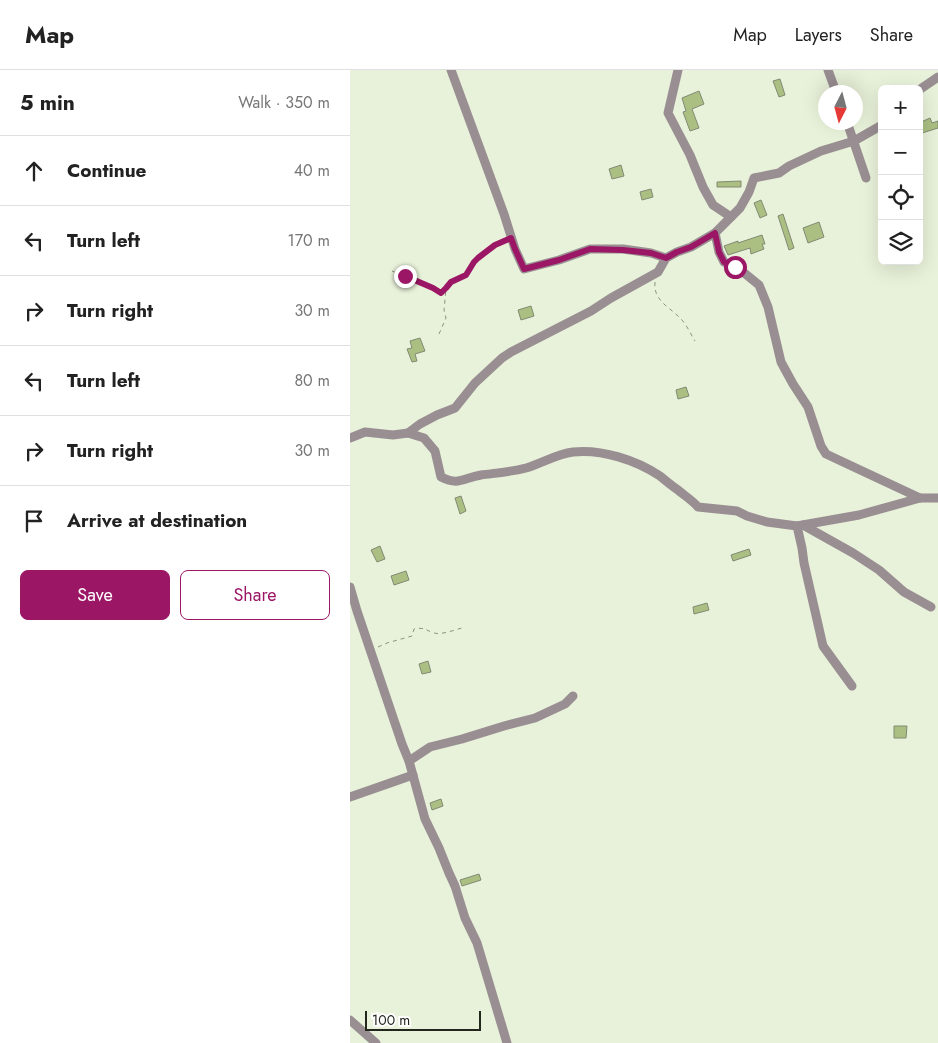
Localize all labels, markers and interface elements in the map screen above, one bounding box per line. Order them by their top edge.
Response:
text: Map [25,17,74,52]
text: Map [733,22,767,48]
text: Layers [795,22,842,48]
text: Share [870,22,913,48]
north arrow [818,85,863,130]
map controls [878,85,923,265]
button: + [878,85,923,130]
text: 5 min [20,88,75,118]
text: Walk · 350 m [238,91,330,114]
button: − [878,130,923,175]
icon: ahead [20,157,48,185]
text: Continue [67,157,146,184]
text: 40 m [294,159,330,182]
button: locate [878,175,923,220]
button: layers [878,220,923,265]
icon: left [20,227,48,255]
text: Turn left [67,227,140,254]
text: 170 m [288,229,330,252]
route start [724,256,747,279]
route end [394,265,417,288]
icon: right [20,297,48,325]
text: Turn right [67,297,153,324]
text: 30 m [294,299,330,322]
icon: left [20,367,48,395]
text: Turn left [67,367,140,394]
text: 80 m [294,369,330,392]
icon: right [20,437,48,465]
text: Turn right [67,437,153,464]
text: 30 m [294,439,330,462]
icon: arrive [20,507,48,535]
text: Arrive at destination [67,507,247,534]
button: Save [20,570,170,620]
button: Share [180,570,330,620]
scale bar [365,1008,481,1031]
text: 100 m [372,1010,410,1030]

